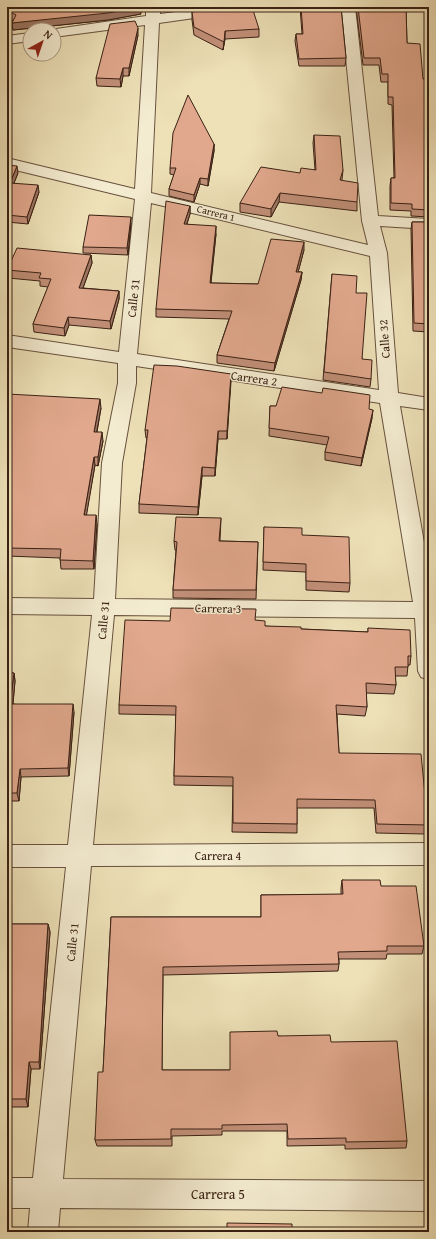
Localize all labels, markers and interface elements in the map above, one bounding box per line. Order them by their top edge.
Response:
north arrow [22,22,62,62]
text: N [40,26,57,43]
street label: Carrera 1 [195,201,237,225]
street label: Calle 31 [123,278,144,318]
street label: Calle 32 [374,319,394,359]
street label: Carrera 2 [230,366,278,390]
street label: Carrera 3 [195,599,242,617]
street label: Calle 31 [93,600,113,640]
street label: Carrera 4 [195,847,241,864]
street label: Calle 31 [62,922,83,962]
street label: Carrera 5 [191,1184,245,1204]

